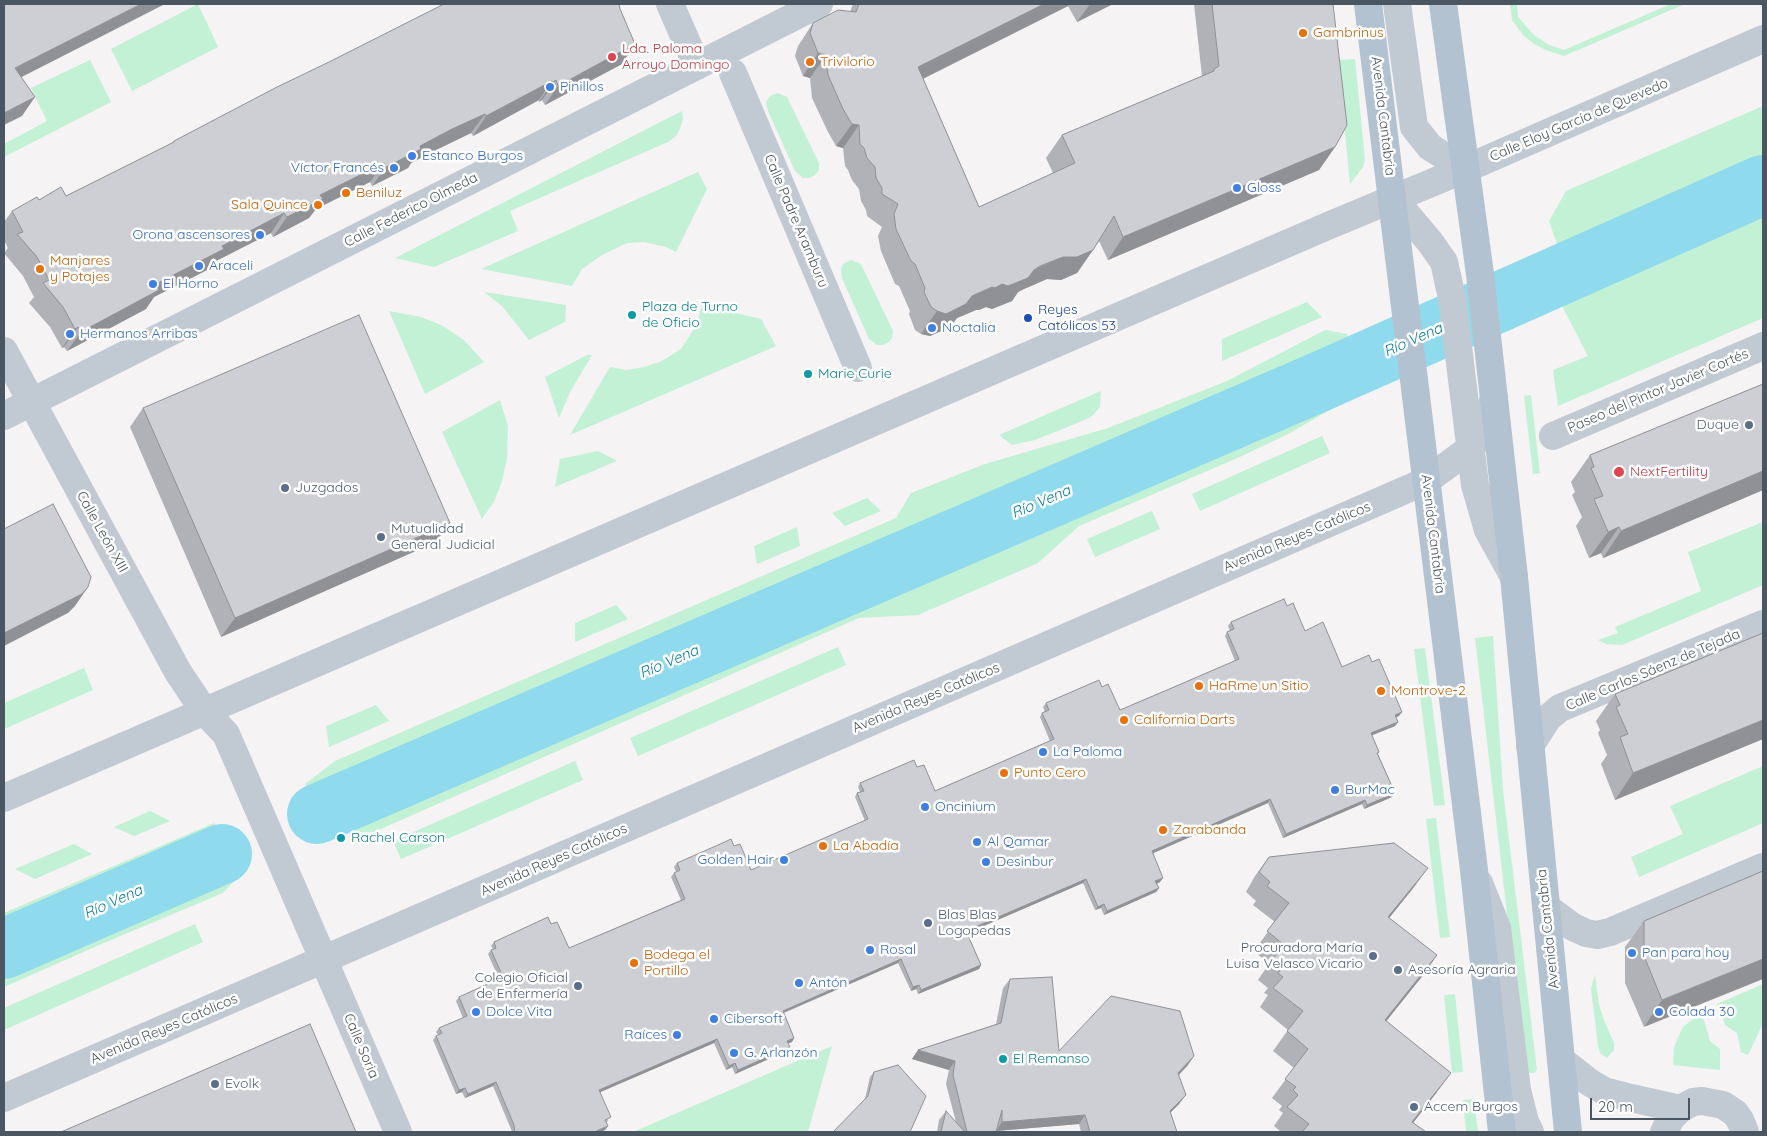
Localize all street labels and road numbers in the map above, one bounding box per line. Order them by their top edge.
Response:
street label: Avenida Cantabria [1367,55,1399,177]
street label: Calle Eloy García de Quevedo [1487,75,1671,165]
street label: Calle Padre Aramburu [760,152,832,290]
street label: Calle Federico Olmeda [342,169,480,251]
street label: Paseo del Pintor Javier Cortés [1565,345,1751,437]
street label: Avenida Cantabria [1417,473,1449,595]
street label: Calle León XIII [73,488,131,576]
street label: Avenida Reyes Católicos [1221,498,1373,576]
street label: Calle Carlos Sáenz de Tejada [1563,626,1743,714]
street label: Avenida Reyes Católicos [850,659,1002,737]
street label: Avenida Reyes Católicos [478,820,630,900]
street label: Avenida Cantabria [1533,868,1563,990]
street label: Avenida Reyes Católicos [88,990,240,1068]
street label: Calle Soria [340,1011,382,1081]

